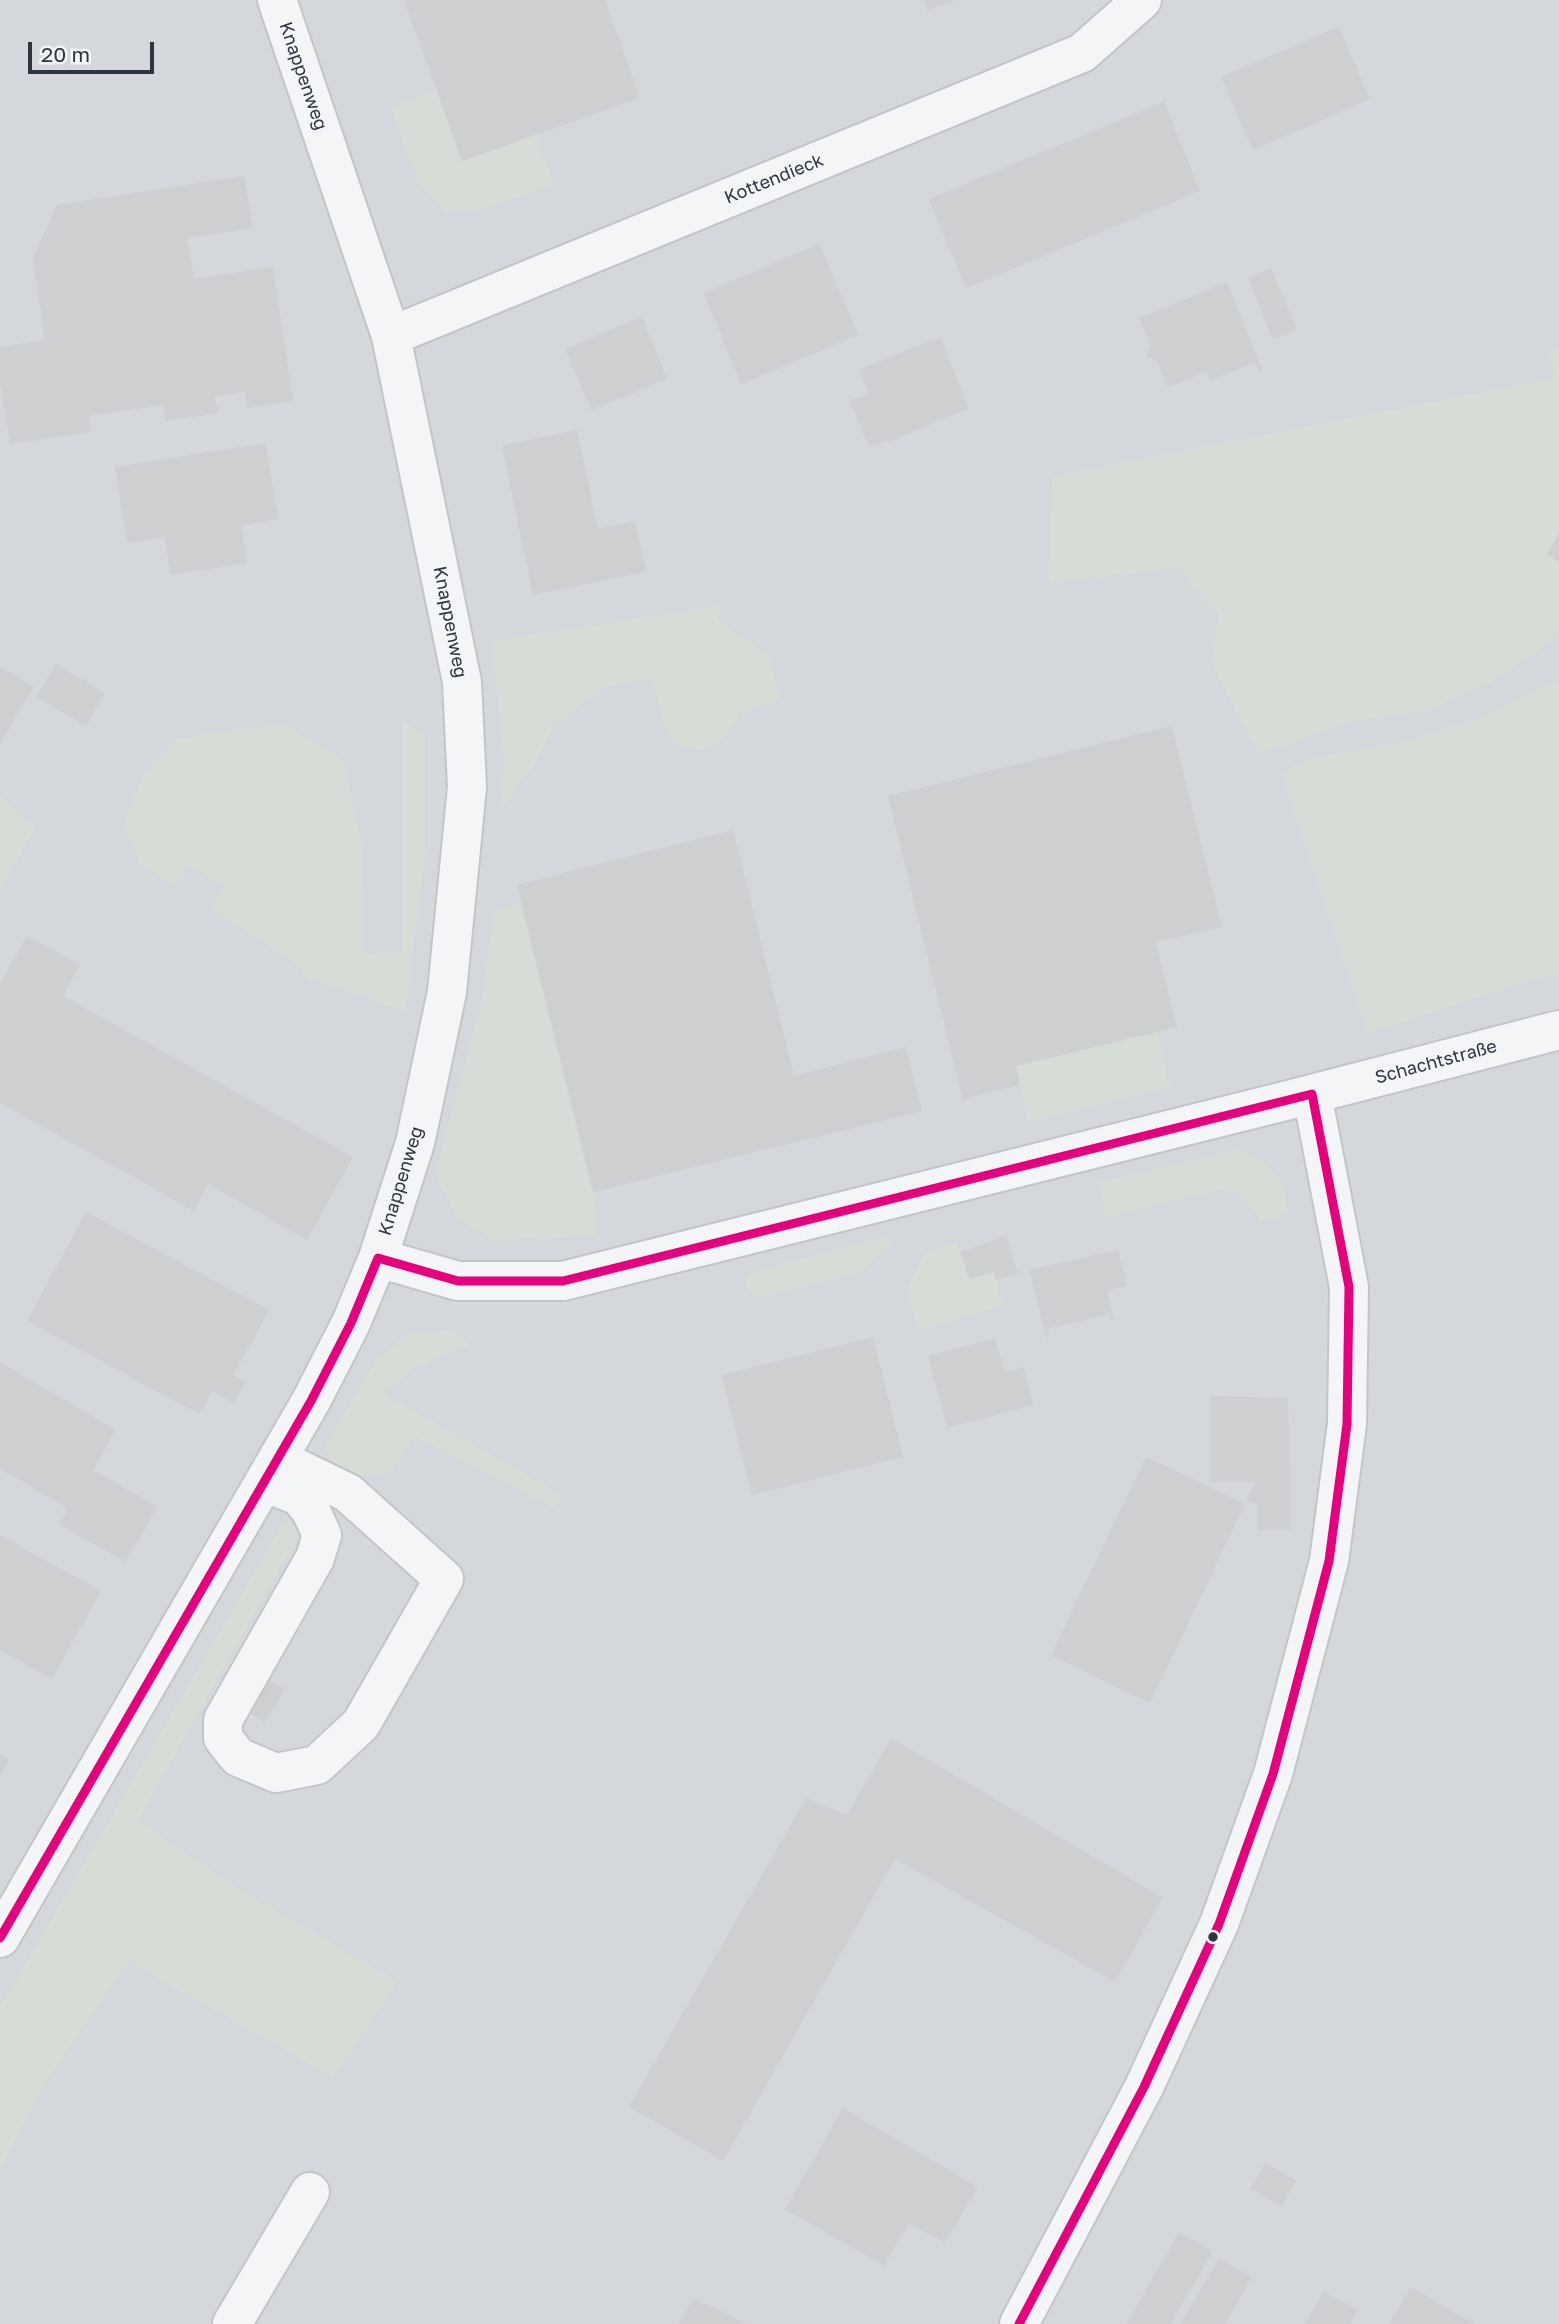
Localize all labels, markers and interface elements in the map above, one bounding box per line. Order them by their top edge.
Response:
street label: Knappenweg [274,19,332,133]
scale bar [32,28,158,72]
text: 20 m [41,41,90,67]
street label: Kottendieck [721,149,827,209]
street label: Knappenweg [429,564,471,680]
street label: Schachtstraße [1373,1035,1499,1089]
street label: Knappenweg [374,1124,428,1238]
unlabelled marker [1206,1930,1220,1944]

